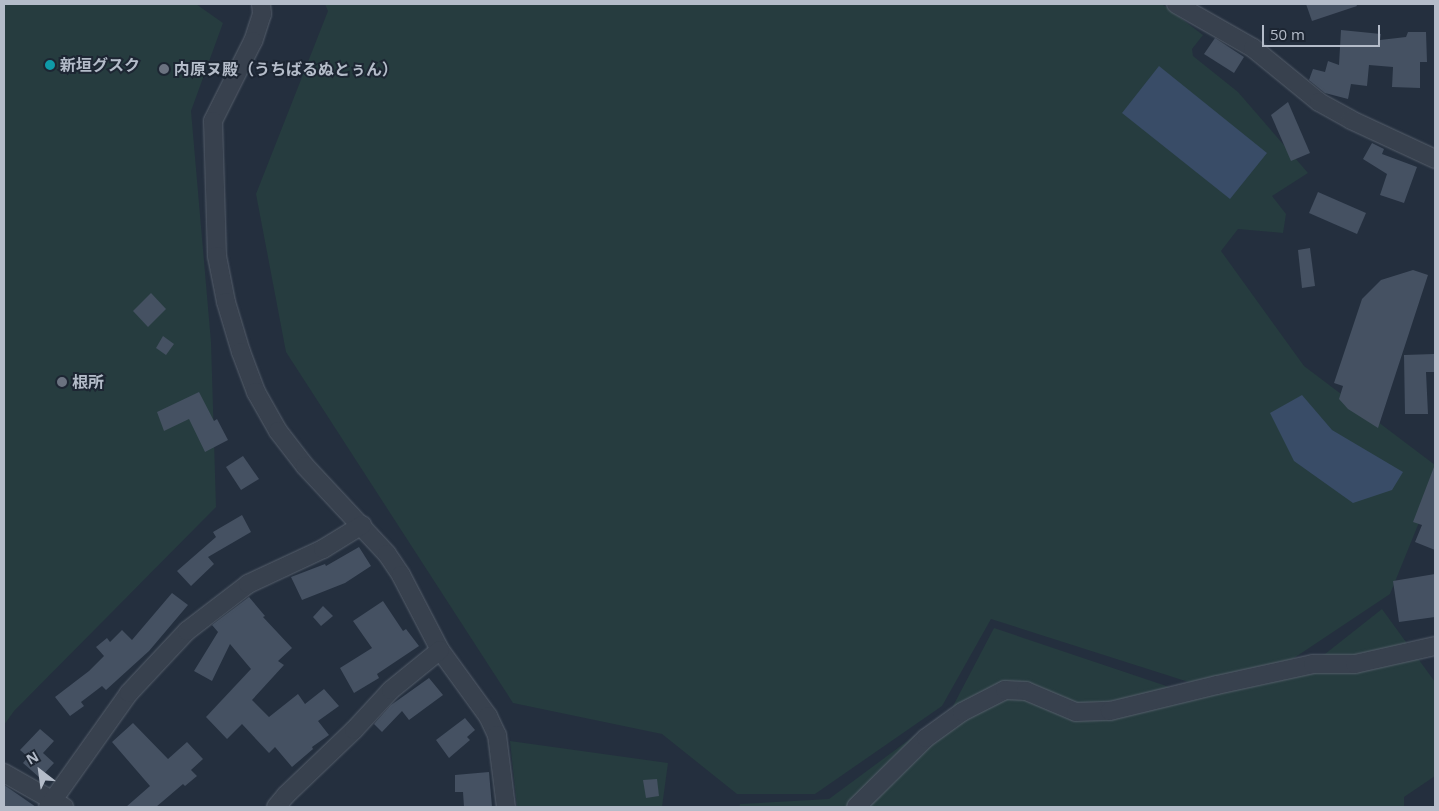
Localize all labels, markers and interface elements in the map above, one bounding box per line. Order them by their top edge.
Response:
scale bar [1264,15,1382,47]
text: 50 m [1270,24,1305,44]
place label: 新垣グスク [60,55,140,75]
marker: 新垣グスク [44,59,56,71]
place label: 内原ヌ殿（うちばるぬとぅん） [174,59,398,79]
marker: 内原ヌ殿（うちばるぬとぅん） [158,63,170,75]
place label: 根所 [72,372,104,392]
marker: 根所 [56,376,68,388]
north arrow [15,746,65,796]
text: N [23,747,42,769]

